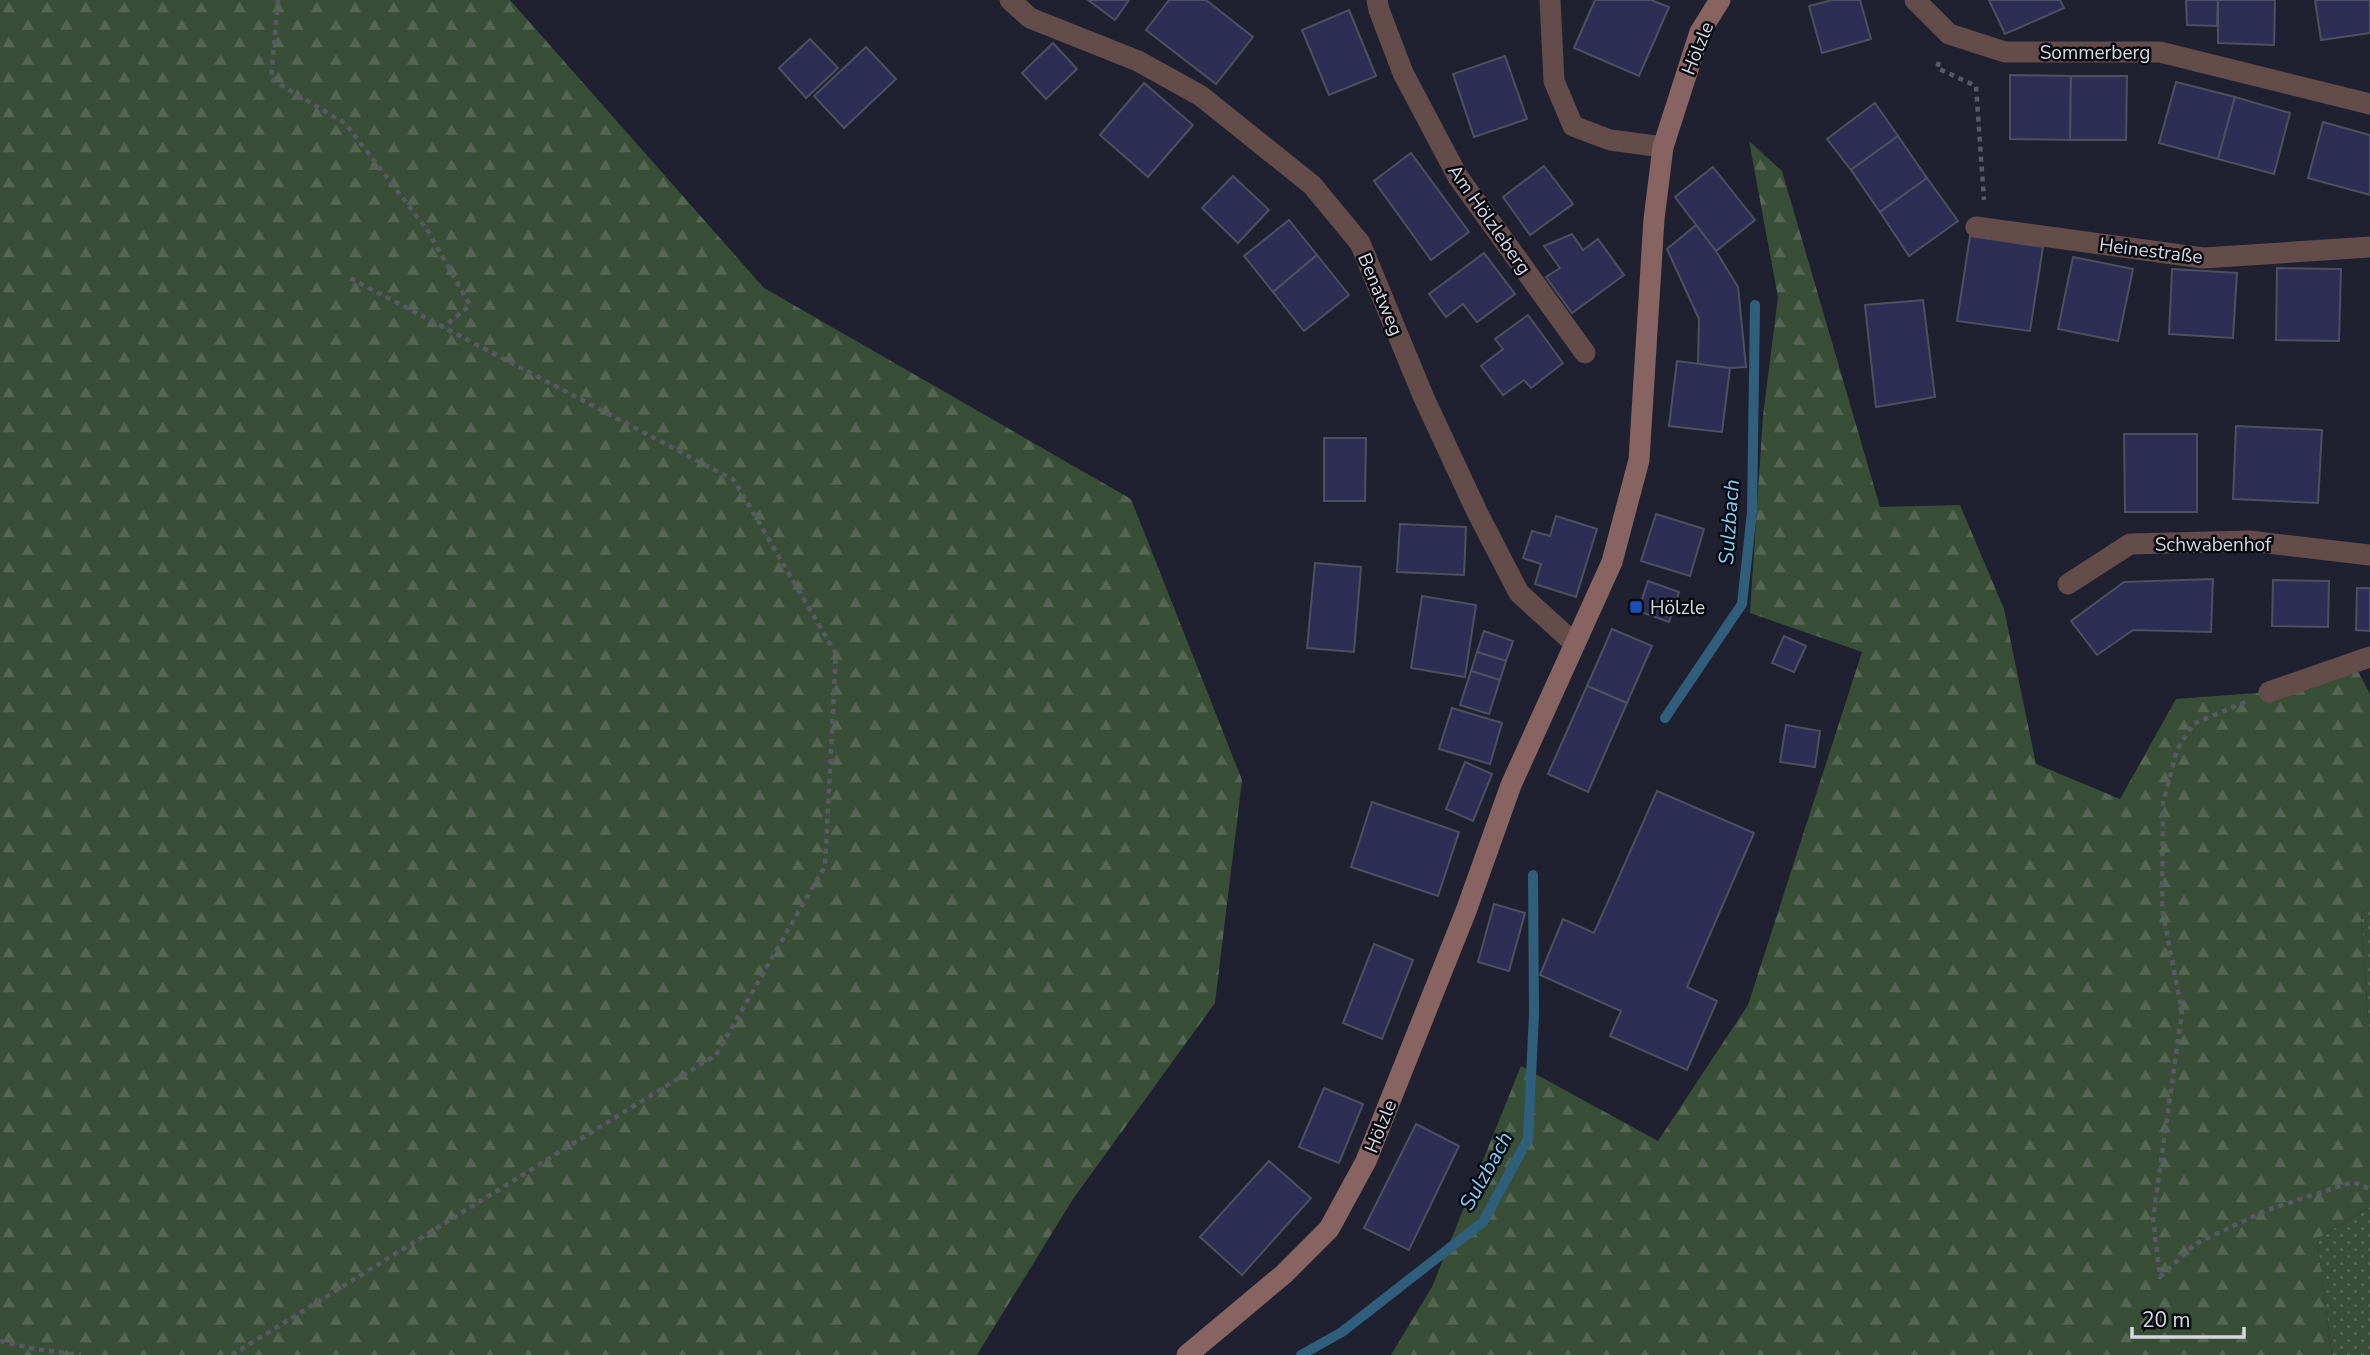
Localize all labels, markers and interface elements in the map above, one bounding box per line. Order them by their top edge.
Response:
street label: Hölzle [1676,18,1720,79]
street label: Sommerberg [2040,40,2150,66]
street label: Am Hölzleberg [1442,159,1537,280]
street label: Heinestraße [2098,232,2204,270]
street label: Benatweg [1351,249,1409,340]
water label: Sulzbach [1712,478,1746,566]
street label: Schwabenhof [2155,532,2272,558]
place label: Hölzle [1650,595,1705,621]
marker: Hölzle [1628,599,1644,615]
street label: Hölzle [1359,1096,1403,1157]
water label: Sulzbach [1453,1127,1519,1215]
scale bar [2132,1296,2244,1340]
text: 20 m [2142,1306,2191,1334]

